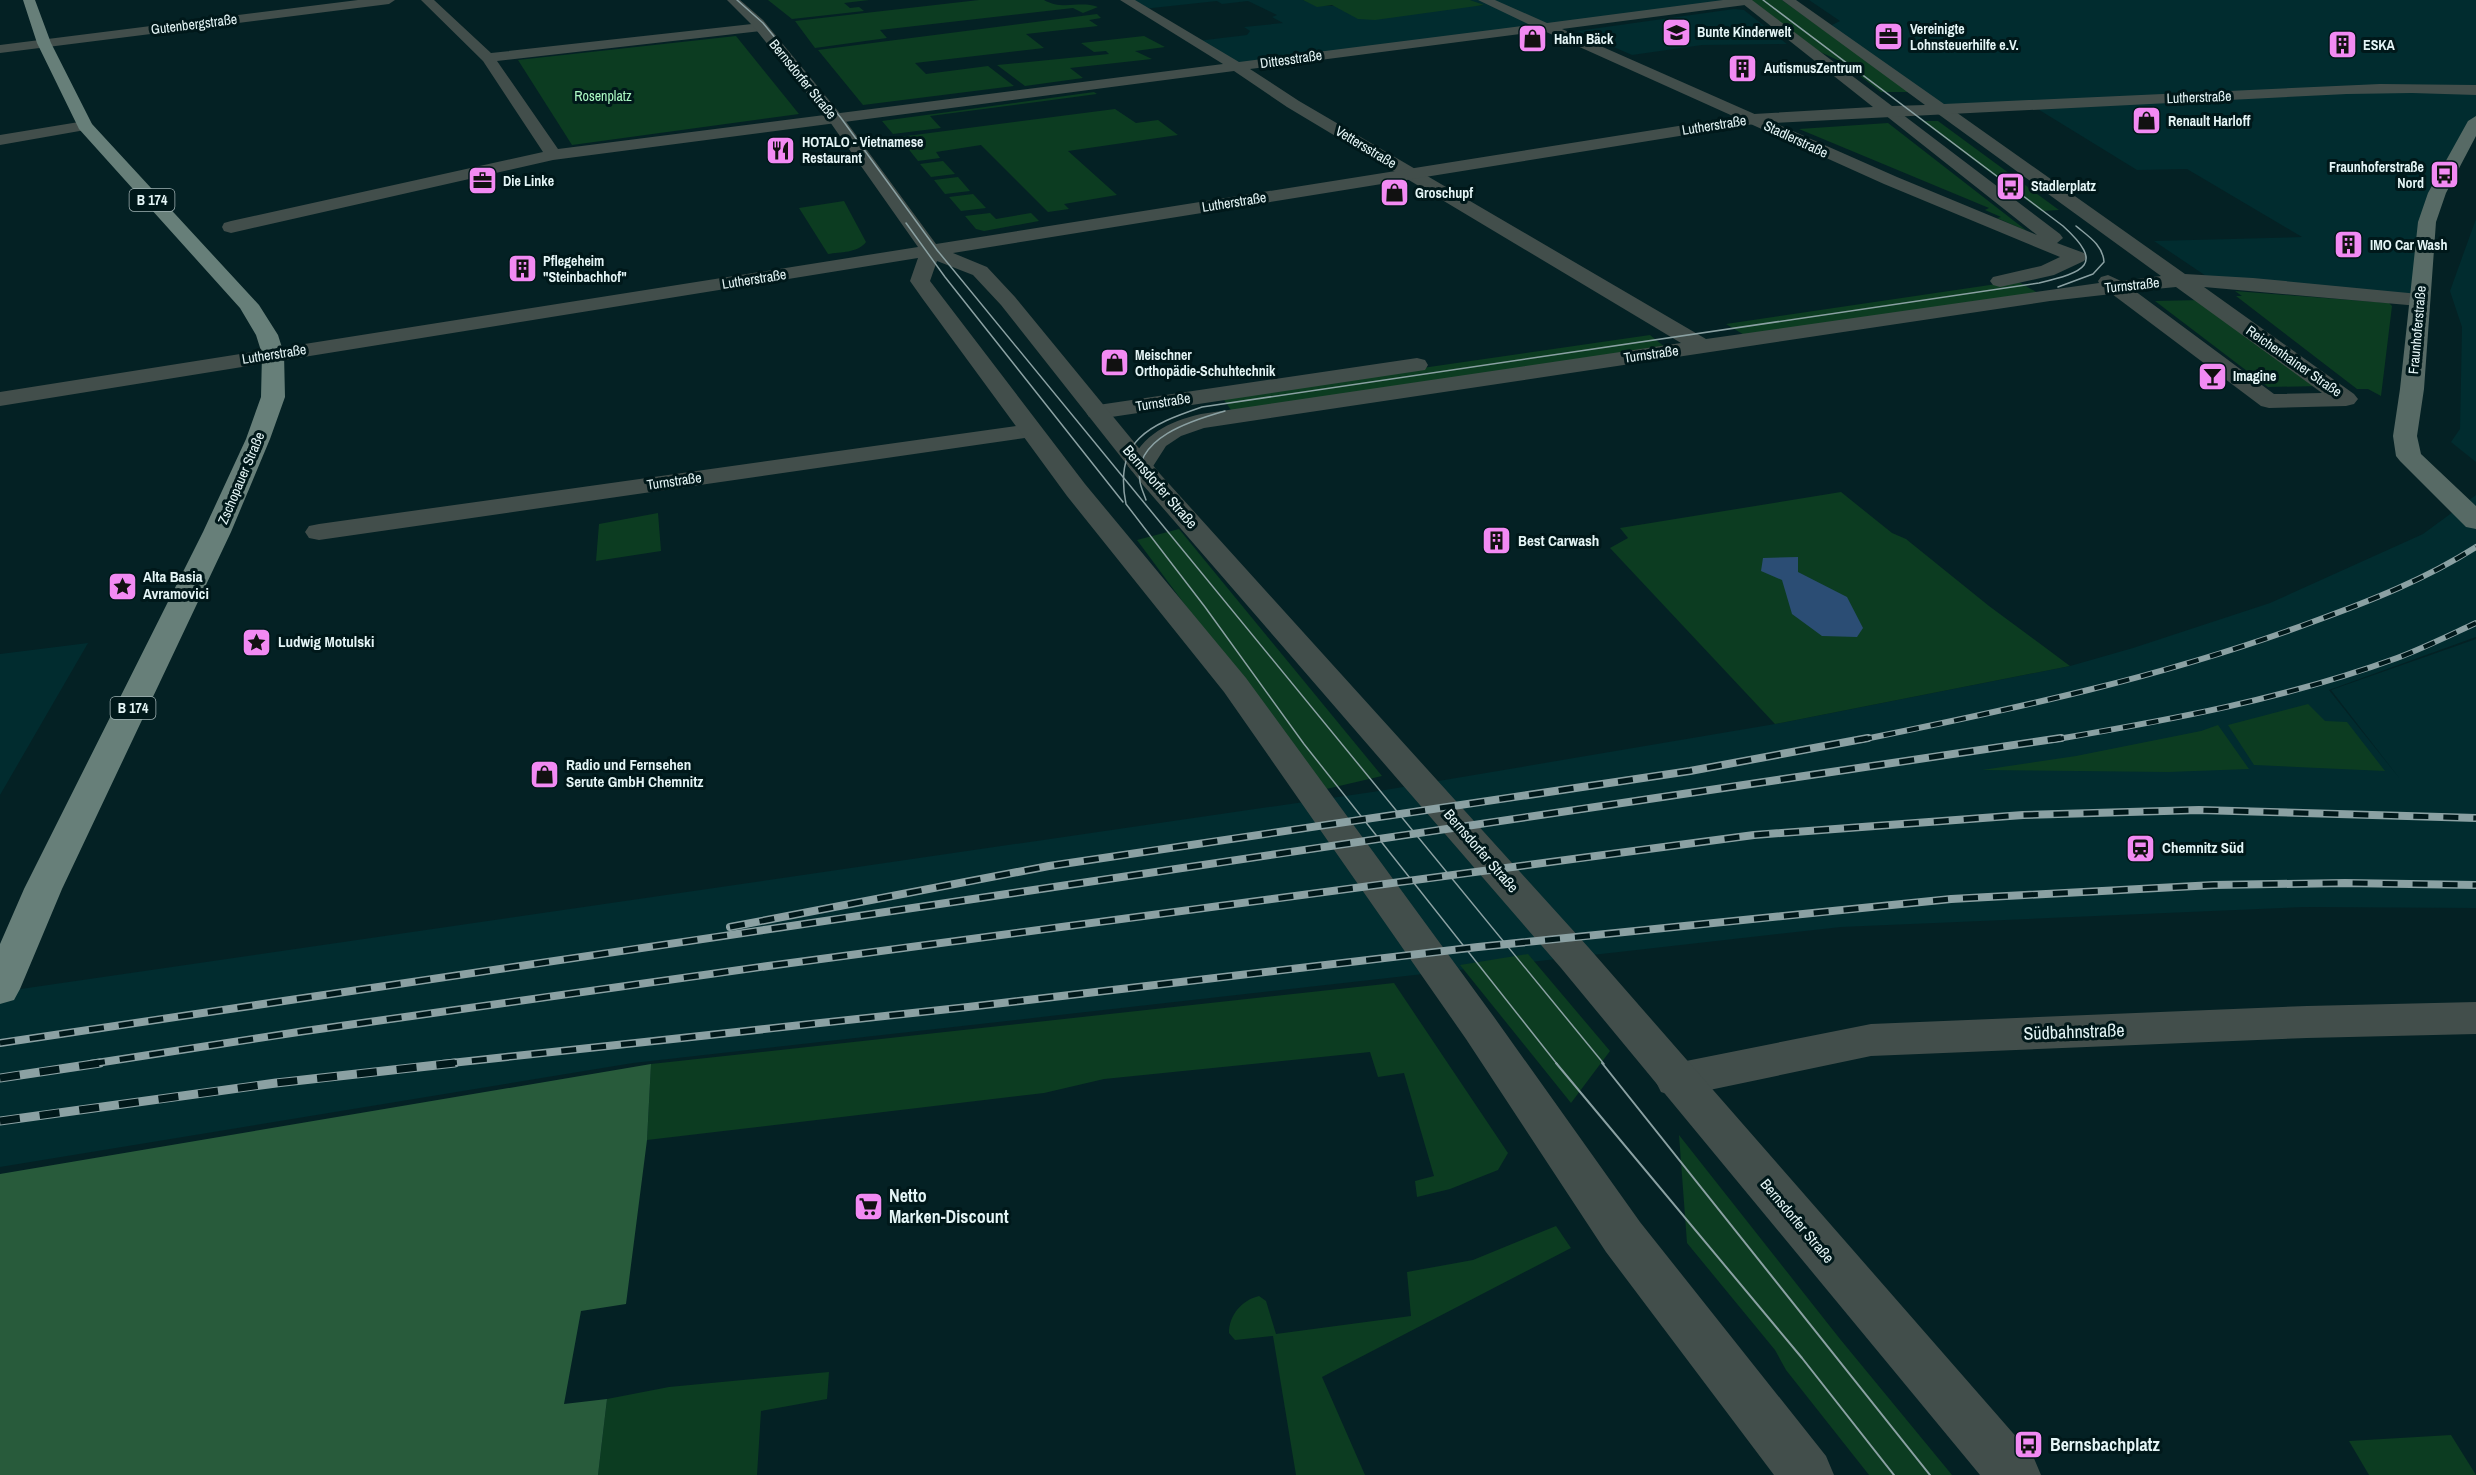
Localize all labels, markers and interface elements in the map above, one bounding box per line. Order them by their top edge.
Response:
street label: Gutenbergstraße [150,10,238,38]
school or university icon: Bunte Kinderwelt [1660,16,1692,48]
place label: Vereinigte Lohnsteuerhilfe e.V. [1910,20,2019,54]
office icon: Vereinigte Lohnsteuerhilfe e.V. [1873,21,1905,53]
shop icon: Hahn Bäck [1517,23,1549,55]
place label: Bunte Kinderwelt [1697,23,1792,41]
building icon: ESKA [2326,29,2358,61]
place label: Hahn Bäck [1554,30,1614,48]
street label: Bernsdorfer Straße [765,35,841,123]
place label: ESKA [2363,36,2396,54]
street label: Dittesstraße [1259,46,1323,72]
building icon: AutismusZentrum [1727,52,1759,84]
place label: AutismusZentrum [1764,59,1862,77]
park label: Rosenplatz [574,87,632,105]
street label: Lutherstraße [2166,87,2232,107]
shop icon: Renault Harloff [2131,105,2163,137]
street label: Lutherstraße [1680,111,1748,139]
place label: Renault Harloff [2168,112,2251,130]
street label: Stadlerstraße [1761,116,1831,162]
street label: Vettersstraße [1332,122,1400,172]
place label: HOTALO - Vietnamese Restaurant [802,133,923,167]
restaurant icon: HOTALO - Vietnamese Restaurant [765,134,797,166]
place label: Fraunhoferstraße Nord [2329,158,2424,192]
bus stop icon: Fraunhoferstraße Nord [2429,159,2461,191]
office icon: Die Linke [466,165,498,197]
bus stop icon: Stadlerplatz [1994,170,2026,202]
place label: Die Linke [503,172,554,190]
shop icon: Groschupf [1378,177,1410,209]
place label: Stadlerplatz [2031,177,2096,195]
place label: Groschupf [1415,184,1473,202]
street label: Lutherstraße [1200,188,1268,216]
road number: B 174 [130,189,174,211]
building icon: IMO Car Wash [2333,229,2365,261]
place label: IMO Car Wash [2370,236,2447,254]
place label: Pflegeheim "Steinbachhof" [543,252,627,286]
building icon: Pflegeheim "Steinbachhof" [506,253,538,285]
street label: Lutherstraße [720,265,788,293]
street label: Turnstraße [2104,273,2160,297]
street label: Fraunhoferstraße [2404,285,2430,375]
street label: Reichenhainer Straße [2243,321,2345,401]
street label: Lutherstraße [240,340,308,368]
street label: Turnstraße [1622,341,1680,367]
place label: Meischner Orthopädie-Schuhtechnik [1135,346,1276,380]
shop icon: Meischner Orthopädie-Schuhtechnik [1098,347,1130,379]
bar icon: Imagine [2196,360,2228,392]
place label: Imagine [2233,367,2276,385]
street label: Turnstraße [1134,389,1192,415]
street label: Zschopauer Straße [214,429,268,527]
street label: Bernsdorfer Straße [1118,440,1203,533]
street label: Turnstraße [645,468,703,494]
building icon: Best Carwash [1481,525,1513,557]
place label: Best Carwash [1518,530,1599,551]
place label: Alta Basia Avramovici [143,566,209,604]
place icon: Alta Basia Avramovici [106,570,138,602]
place icon: Ludwig Motulski [241,626,273,658]
place label: Ludwig Motulski [278,631,374,652]
road number: B 174 [110,697,156,719]
place label: Radio und Fernsehen Serute GmbH Chemnitz [566,754,703,792]
shop icon: Radio und Fernsehen Serute GmbH Chemnitz [529,758,561,790]
street label: Bernsdorfer Straße [1439,804,1524,897]
station icon: Chemnitz Süd [2125,832,2157,864]
place label: Chemnitz Süd [2162,837,2244,858]
street label: Südbahnstraße [2023,1017,2125,1046]
street label: Bernsdorfer Straße [1756,1174,1839,1268]
place label: Netto Marken-Discount [889,1183,1009,1229]
supermarket icon: Netto Marken-Discount [852,1190,884,1222]
bus stop icon: Bernsbachplatz [2013,1429,2045,1461]
place label: Bernsbachplatz [2050,1432,2161,1457]

